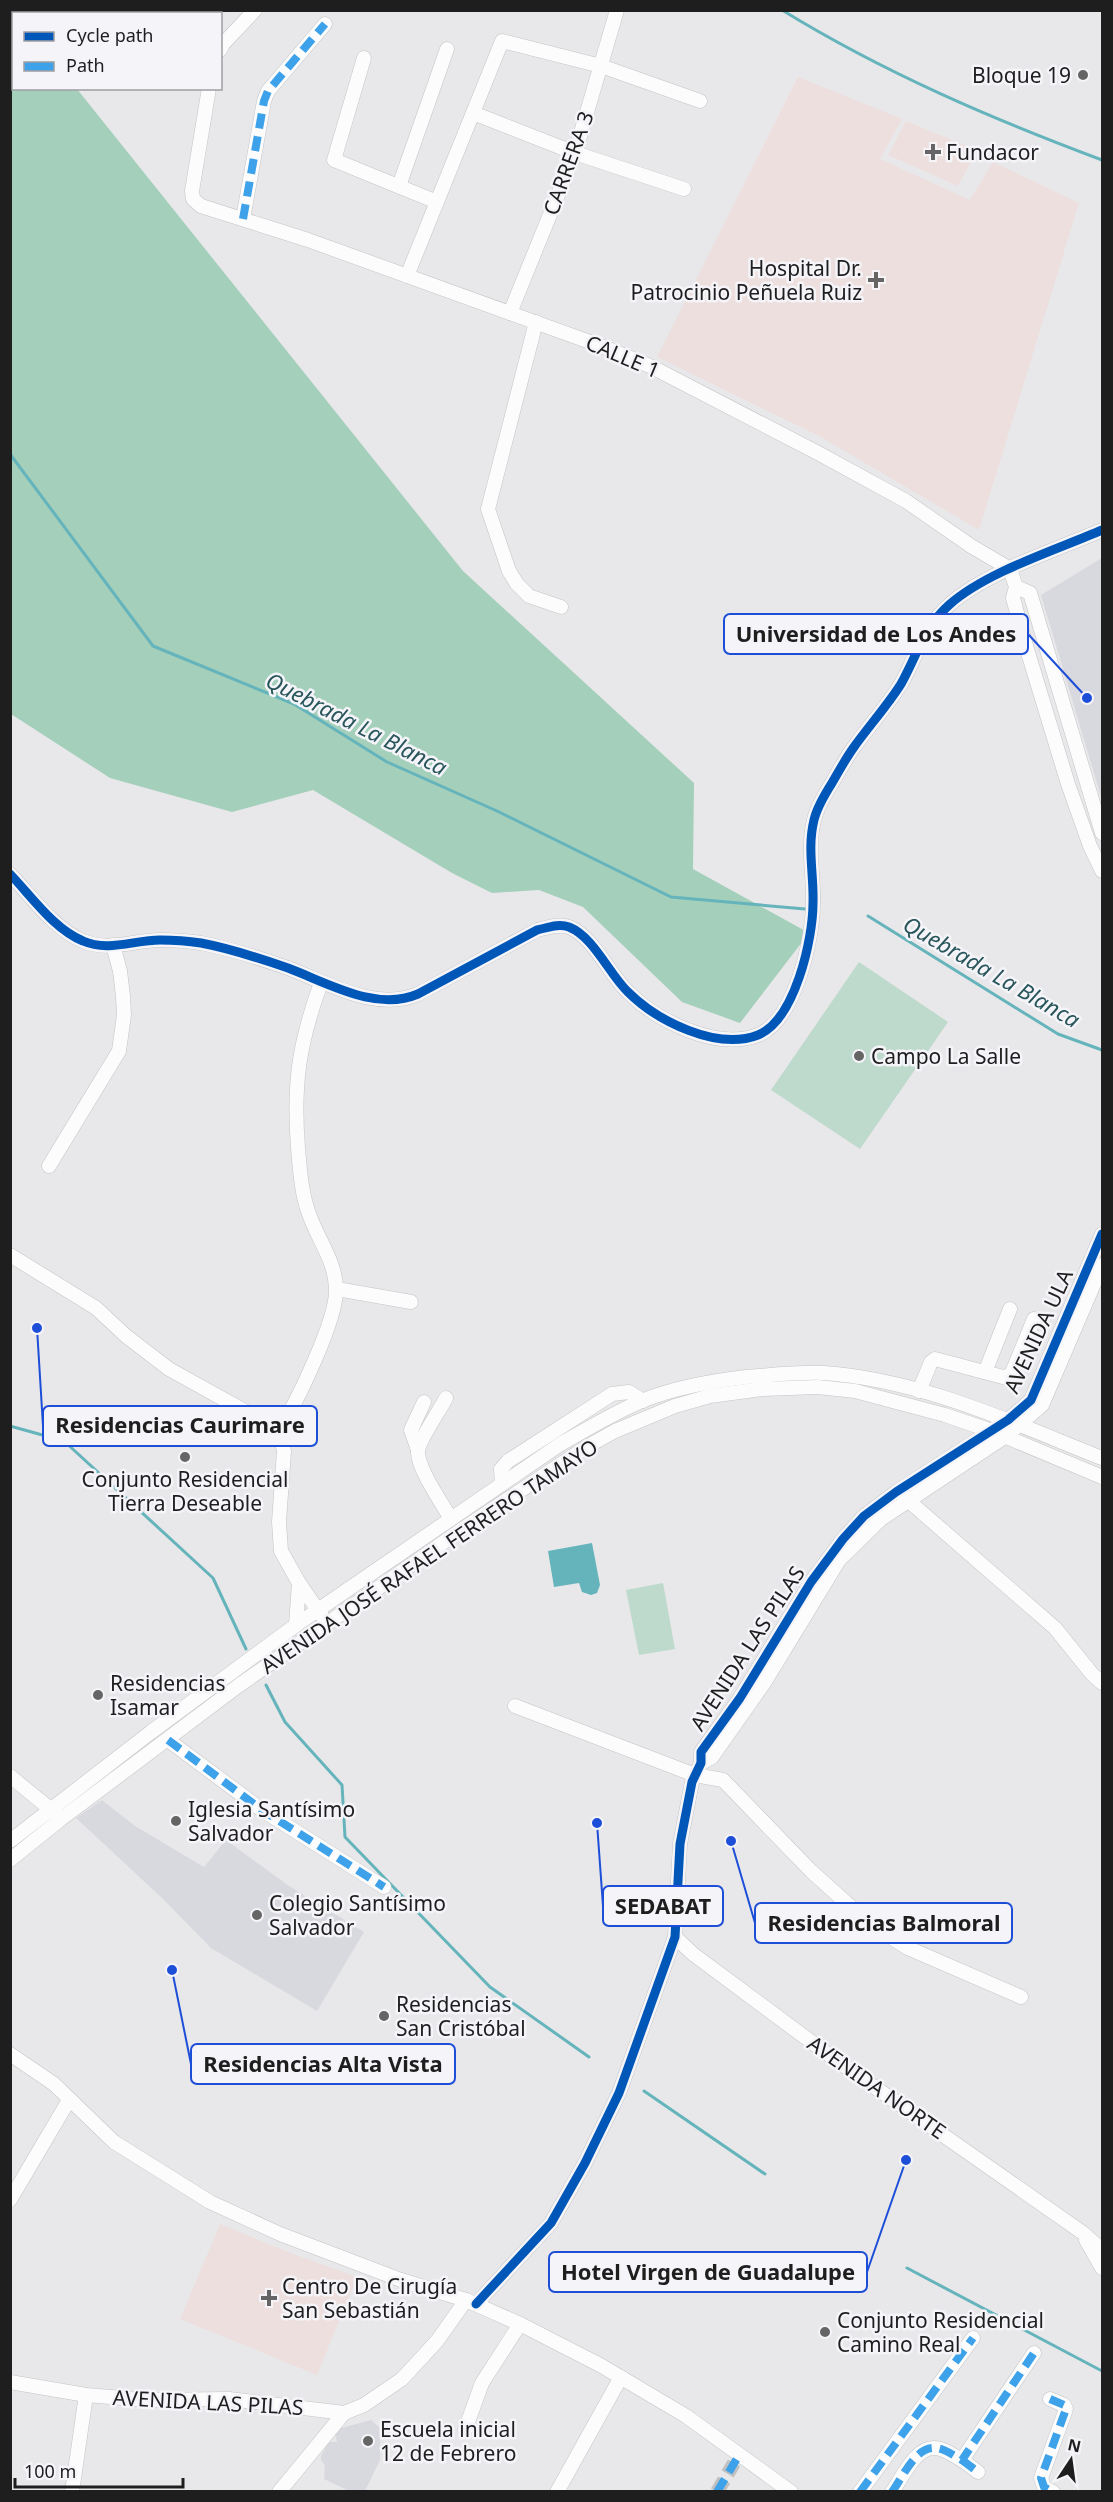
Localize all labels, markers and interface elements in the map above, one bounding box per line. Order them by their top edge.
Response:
legend [12,12,222,90]
text: Cycle path [66,23,153,47]
text: Path [66,53,105,77]
place label: Bloque 19 [972,61,1071,89]
marker: Bloque 19 [1076,68,1090,82]
street label: CARRERA 3 [536,107,600,219]
place label: Fundacor [946,138,1039,166]
marker: Fundacor [924,143,942,161]
place label: Hospital Dr. Patrocinio Peñuela Ruiz [631,254,862,306]
marker: Hospital Dr. Patrocinio Peñuela Ruiz [867,271,885,289]
street label: CALLE 1 [582,328,664,384]
callout: Universidad de Los Andes [724,614,1028,654]
text: Universidad de Los Andes [736,618,1016,648]
water label: Quebrada La Blanca [261,664,453,782]
water label: Quebrada La Blanca [898,908,1086,1034]
place label: Campo La Salle [871,1042,1021,1070]
marker: Campo La Salle [852,1049,866,1063]
street label: AVENIDA ULA [997,1264,1079,1397]
callout: Residencias Caurimare [43,1406,317,1446]
text: Residencias Caurimare [55,1409,305,1439]
street label: AVENIDA JOSÉ RAFAEL FERRERO TAMAYO [255,1432,603,1680]
marker: Conjunto Residencial Tierra Deseable [178,1450,192,1464]
place label: Conjunto Residencial Tierra Deseable [82,1465,288,1517]
street label: AVENIDA LAS PILAS [683,1560,811,1736]
place label: Residencias Isamar [110,1669,225,1721]
marker: Residencias Isamar [91,1688,105,1702]
place label: Iglesia Santísimo Salvador [188,1795,355,1847]
marker: Iglesia Santísimo Salvador [169,1814,183,1828]
callout: SEDABAT [603,1886,723,1926]
place label: Colegio Santísimo Salvador [269,1889,446,1941]
text: SEDABAT [615,1890,711,1920]
callout: Residencias Balmoral [755,1903,1012,1943]
text: Residencias Balmoral [767,1907,1001,1937]
marker: Colegio Santísimo Salvador [250,1908,264,1922]
place label: Residencias San Cristóbal [396,1990,526,2042]
marker: Residencias San Cristóbal [377,2009,391,2023]
street label: AVENIDA NORTE [802,2029,952,2145]
callout: Residencias Alta Vista [191,2044,455,2084]
text: Residencias Alta Vista [203,2048,443,2078]
callout: Hotel Virgen de Guadalupe [549,2252,867,2292]
text: Hotel Virgen de Guadalupe [561,2256,855,2286]
place label: Centro De Cirugía San Sebastián [282,2272,457,2324]
marker: Centro De Cirugía San Sebastián [260,2289,278,2307]
place label: Conjunto Residencial Camino Real [837,2306,1044,2358]
marker: Conjunto Residencial Camino Real [818,2325,832,2339]
street label: AVENIDA LAS PILAS [112,2383,304,2421]
place label: Escuela inicial 12 de Febrero [380,2415,516,2467]
north arrow [1041,2430,1101,2490]
text: N [1066,2433,1083,2458]
marker: Escuela inicial 12 de Febrero [361,2434,375,2448]
scale bar [15,2451,183,2489]
text: 100 m [24,2459,76,2483]

